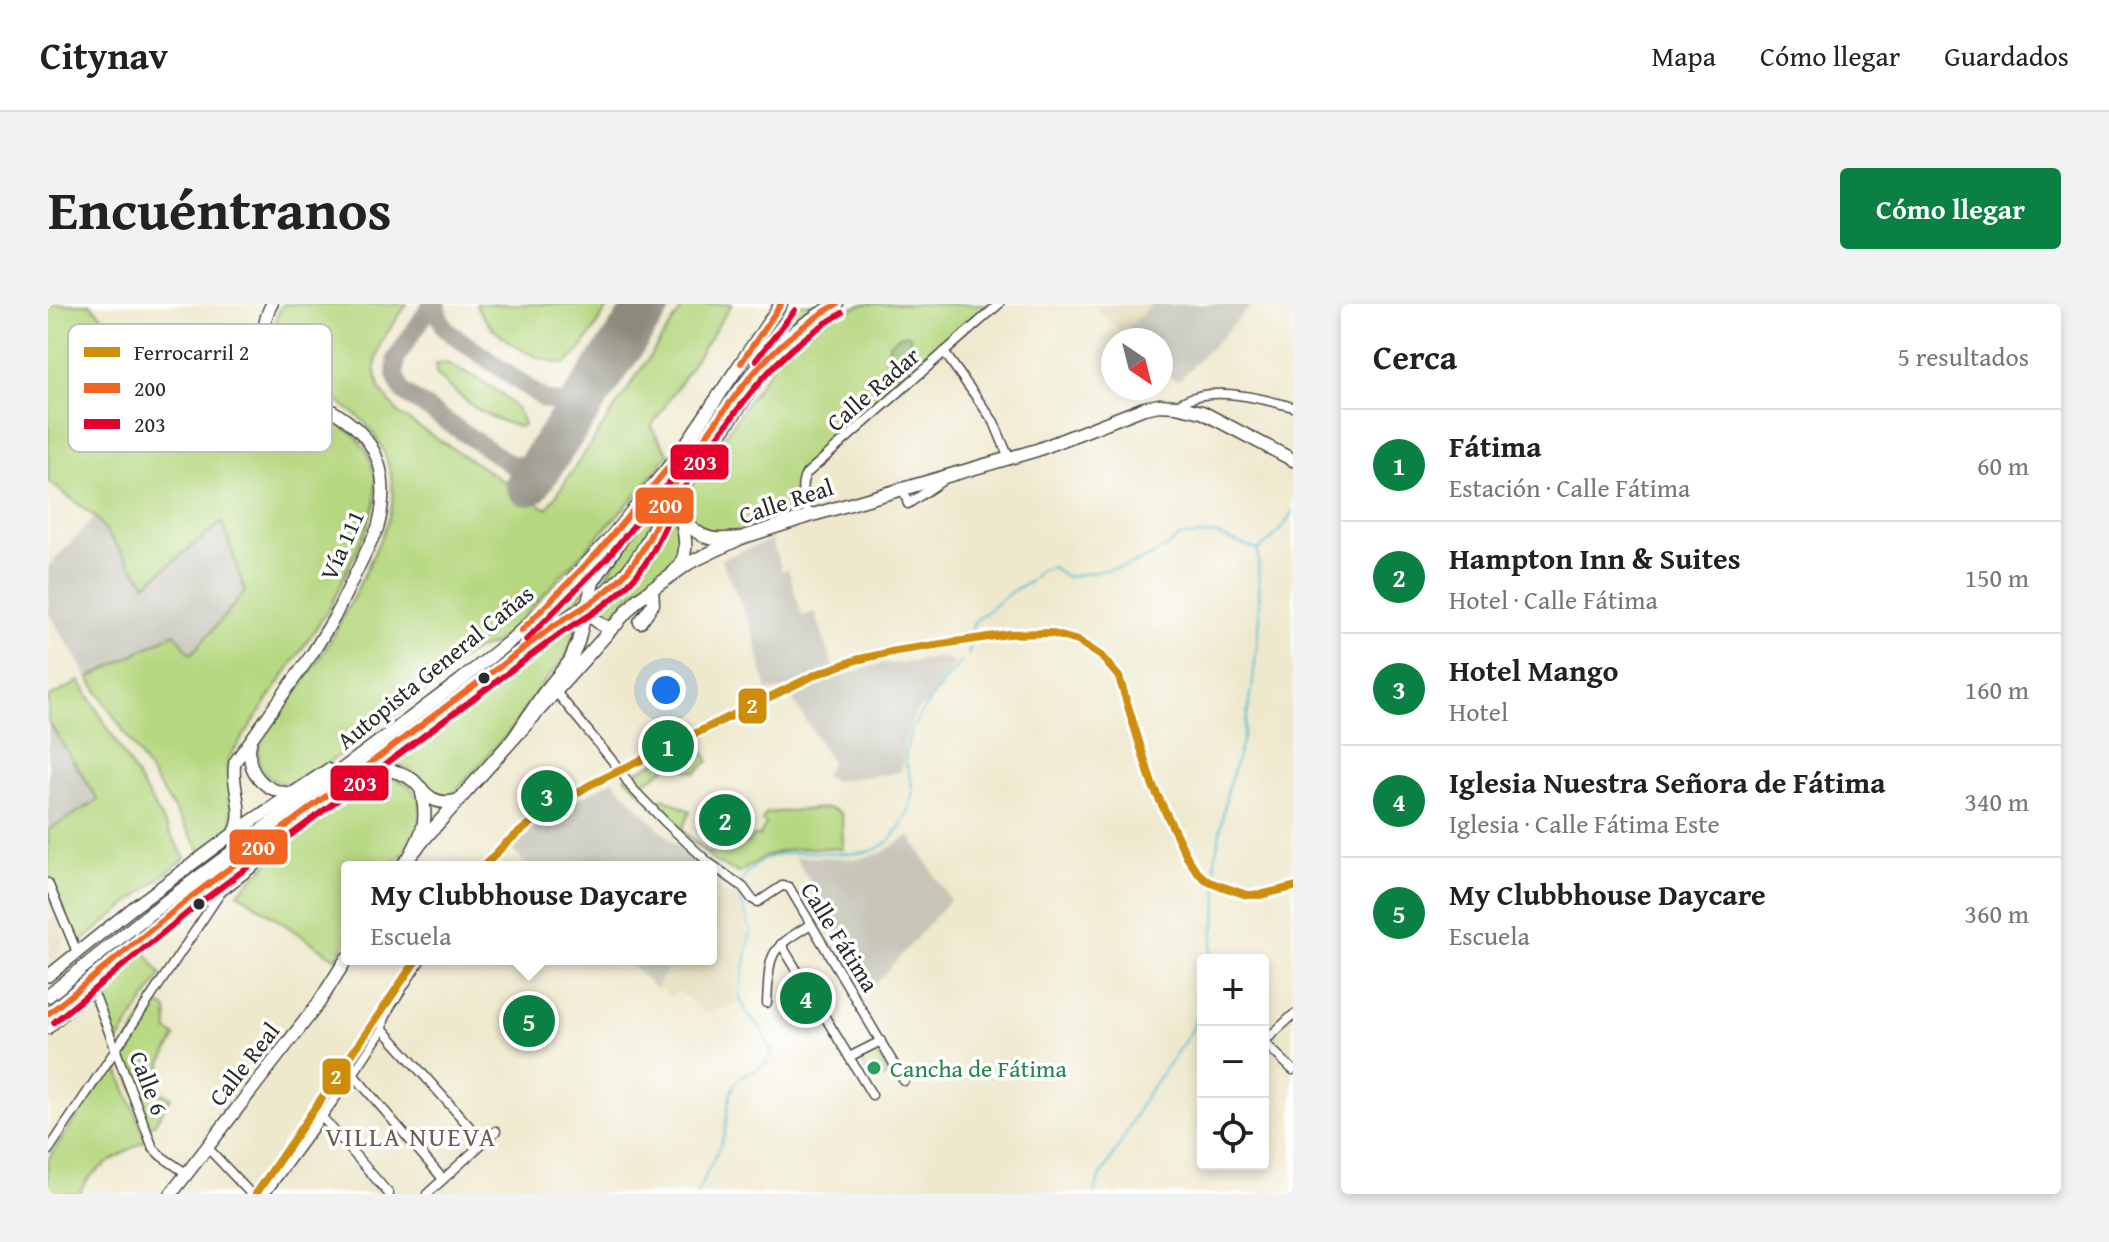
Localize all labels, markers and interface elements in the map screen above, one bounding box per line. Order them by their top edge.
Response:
text: Citynav [40,27,168,83]
text: Mapa [1651,35,1716,76]
text: Cómo llegar [1760,35,1900,76]
text: Guardados [1944,35,2069,76]
text: Encuéntranos [48,167,392,250]
button: Cómo llegar [1840,168,2061,249]
legend [68,324,332,452]
north arrow [1101,328,1173,400]
text: Cerca [1373,332,1457,381]
text: Ferrocarril 2 [134,336,249,368]
text: 5 resultados [1898,337,2029,376]
street label: Calle Radar [819,338,927,439]
text: 200 [134,372,166,404]
text: 203 [134,408,166,440]
text: Fátima [1449,424,1542,468]
line badge: 203 [669,443,730,481]
text: 203 [683,446,717,478]
text: 1 [1392,446,1406,485]
text: 60 m [1977,446,2029,485]
text: Estación · Calle Fátima [1449,468,1690,507]
street label: Calle Real [734,469,838,533]
line badge: 200 [634,486,695,525]
text: 200 [648,489,682,521]
street label: Vía 111 [311,504,373,586]
text: Hampton Inn & Suites [1449,536,1741,580]
text: 2 [1392,558,1406,597]
text: 150 m [1964,558,2029,597]
street label: Autopista General Cañas [329,576,541,758]
text: Hotel · Calle Fátima [1449,580,1658,619]
text: Hotel Mango [1449,648,1618,692]
unlabelled marker [476,670,492,686]
your location [646,670,686,710]
text: 3 [1392,670,1406,709]
text: 160 m [1964,670,2029,709]
line badge: 2 [737,687,768,725]
text: 2 [746,689,758,721]
text: Hotel [1449,692,1508,731]
pin: 1 [642,716,694,776]
text: Iglesia Nuestra Señora de Fátima [1449,760,1886,804]
line badge: 203 [329,764,390,802]
pin: 3 [521,766,573,826]
text: 203 [343,767,377,799]
text: 4 [1392,782,1406,821]
text: 340 m [1964,782,2029,821]
pin: 2 [699,790,751,850]
text: Iglesia · Calle Fátima Este [1449,804,1720,843]
line badge: 200 [228,828,289,866]
text: 200 [241,831,275,863]
popup [341,861,717,965]
text: My Clubbhouse Daycare [371,872,687,916]
text: My Clubbhouse Daycare [1449,872,1766,916]
street label: Calle Fátima [792,875,888,999]
text: 5 [1392,894,1406,933]
text: 360 m [1964,894,2029,933]
unlabelled marker [191,896,207,912]
text: Escuela [371,916,451,955]
text: Escuela [1449,916,1530,955]
map controls [1197,954,1269,1170]
button: + [1197,954,1269,1026]
pin: 4 [780,968,832,1028]
pin: 5 [503,991,555,1051]
street label: Calle Real [200,1015,288,1113]
button: − [1197,1026,1269,1098]
street label: Calle 6 [121,1046,177,1120]
place label: Cancha de Fátima [890,1051,1067,1086]
line badge: 2 [321,1057,352,1096]
marker: Cancha de Fátima [865,1059,883,1077]
text: 2 [330,1060,342,1092]
button: locate [1197,1098,1269,1170]
district label: VILLA NUEVA [325,1117,497,1156]

